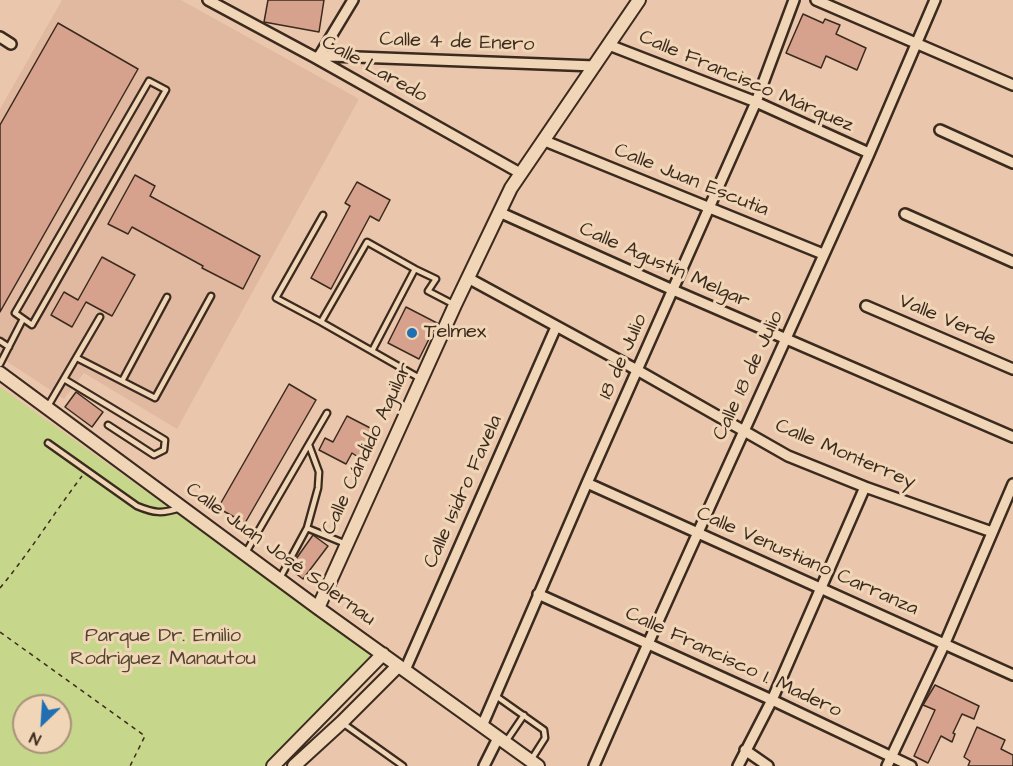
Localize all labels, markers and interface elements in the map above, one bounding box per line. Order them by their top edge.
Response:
street label: Calle Francisco Márquez [635,26,857,138]
street label: Calle 4 de Enero [379,28,535,58]
street label: Calle Laredo [317,31,431,109]
street label: Calle Juan Escutia [610,139,772,223]
street label: Calle Agustín Melgar [575,218,753,314]
street label: Valle Verde [895,290,999,352]
street label: Calle 18 de Julio [708,307,790,445]
street label: 18 de Julio [595,311,653,403]
place label: Telmex [424,321,486,345]
marker: Telmex [405,326,419,340]
street label: Calle Cándido Aguilar [318,359,418,539]
street label: Calle Isidro Favela [420,412,508,572]
street label: Calle Monterrey [771,415,919,495]
street label: Calle Juan José Solernau [181,478,379,632]
street label: Calle Venustiano Carranza [692,502,922,622]
street label: Calle Francisco I. Madero [621,602,845,724]
park label: Parque Dr. Emilio Rodriguez Manautou [70,625,256,672]
north arrow [12,694,72,754]
text: N [26,726,44,751]

